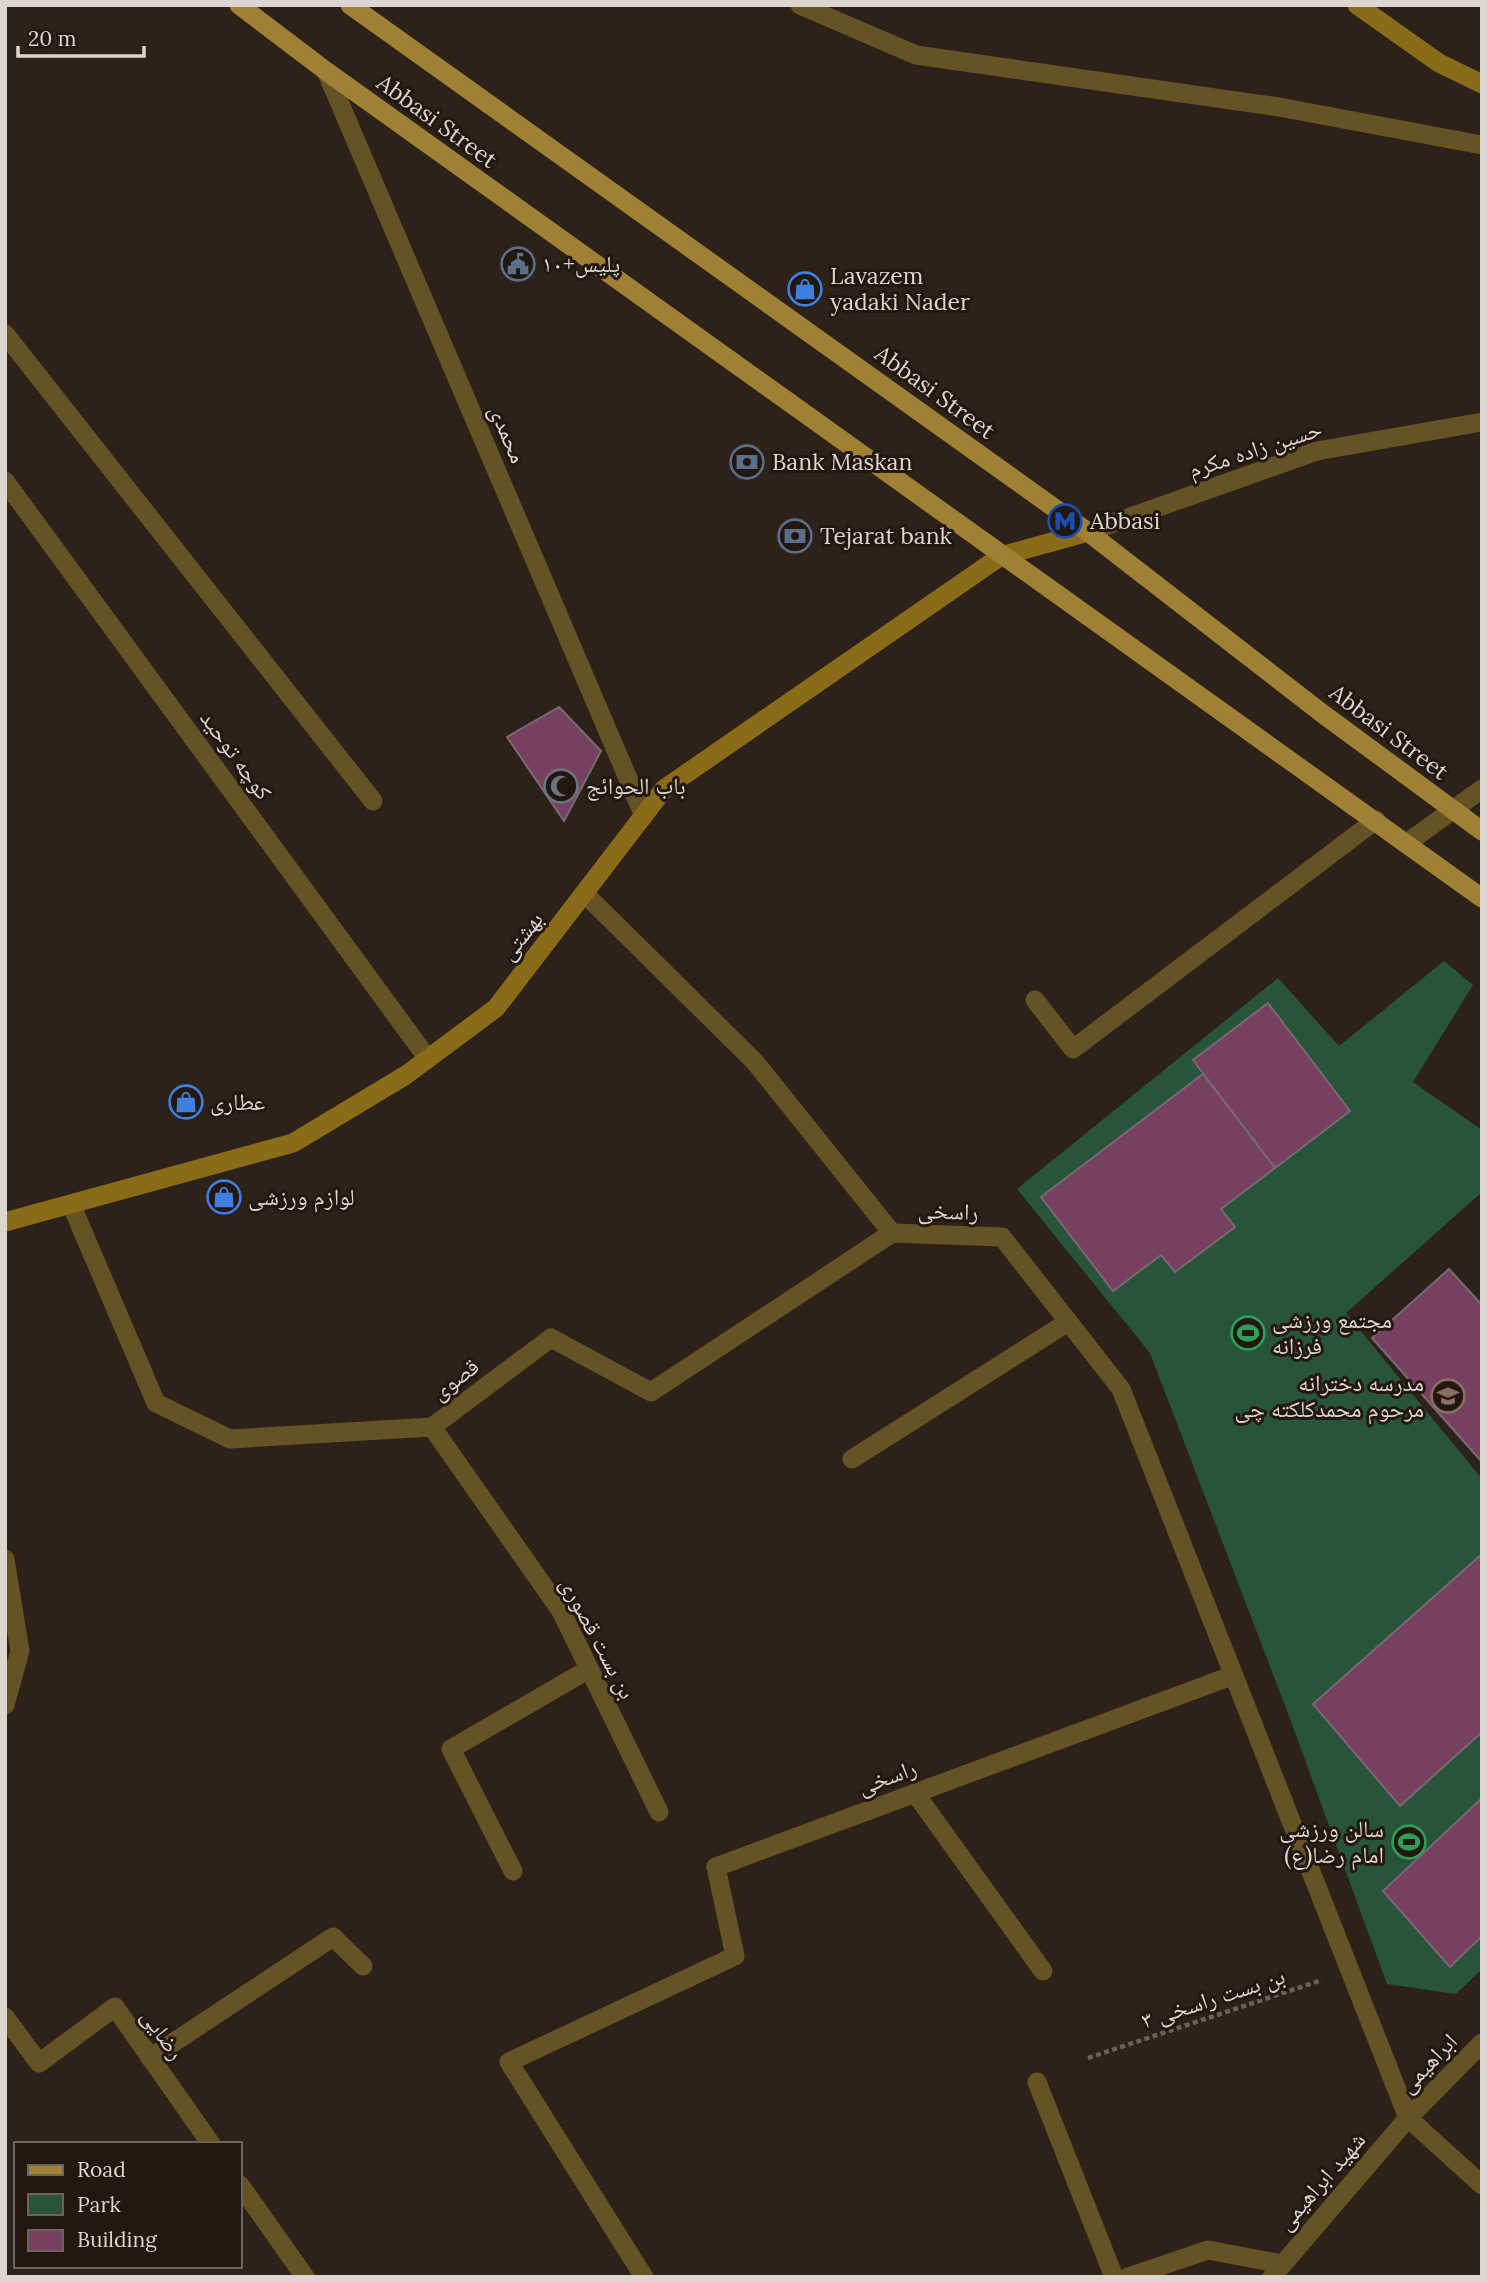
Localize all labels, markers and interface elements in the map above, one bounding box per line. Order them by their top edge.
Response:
scale bar [18,14,144,58]
text: 20 m [28,25,77,52]
street label: Abbasi Street [371,67,503,174]
public building icon: پلیس+۱۰ [499,245,537,283]
place label: پلیس+۱۰ [542,249,620,278]
place label: Lavazem yadaki Nader [830,261,970,316]
shop icon: Lavazem yadaki Nader [786,270,824,308]
street label: Abbasi Street [869,338,1001,445]
street label: محمدی [483,400,534,467]
street label: حسین زاده مکرم [1184,413,1326,486]
bank icon: Bank Maskan [728,443,766,481]
place label: Bank Maskan [772,447,912,476]
metro station icon: Abbasi [1046,502,1084,540]
place label: Abbasi [1089,506,1160,535]
bank icon: Tejarat bank [776,517,814,555]
place label: Tejarat bank [820,521,953,550]
street label: Abbasi Street [1323,677,1455,786]
street label: کوچه توحید [194,704,279,806]
mosque icon: باب الحوائج [542,767,580,805]
place label: باب الحوائج [586,771,686,801]
street label: بهشتی [492,905,549,966]
shop icon: عطاری [167,1083,205,1121]
place label: عطاری [210,1087,265,1116]
shop icon: لوازم ورزشی [205,1178,243,1216]
place label: لوازم ورزشی [248,1182,355,1213]
street label: راسخی [917,1195,979,1226]
place label: مجتمع ورزشی فرزانه [1272,1305,1392,1360]
sports icon: مجتمع ورزشی فرزانه [1229,1314,1267,1352]
street label: قصوی [425,1351,484,1406]
place label: مدرسه دخترانه مرحوم محمدکلکته چی [1234,1368,1424,1425]
school or university icon: مدرسه دخترانه مرحوم محمدکلکته چی [1429,1377,1467,1415]
street label: بن بست قصوری [554,1572,643,1704]
street label: راسخی [853,1753,920,1801]
place label: سالن ورزشی امام رضا(ع) [1279,1814,1384,1871]
sports icon: سالن ورزشی امام رضا(ع) [1390,1823,1428,1861]
street label: بن بست راسخی ۳ [1137,1961,1288,2034]
street label: رضایی [135,2002,191,2065]
street label: ابراهیمی [1392,2027,1463,2099]
street label: شهید ابراهیمی [1270,2126,1371,2236]
legend [14,2142,242,2268]
text: Road [77,2156,126,2183]
text: Park [77,2191,121,2218]
text: Building [77,2226,157,2253]

